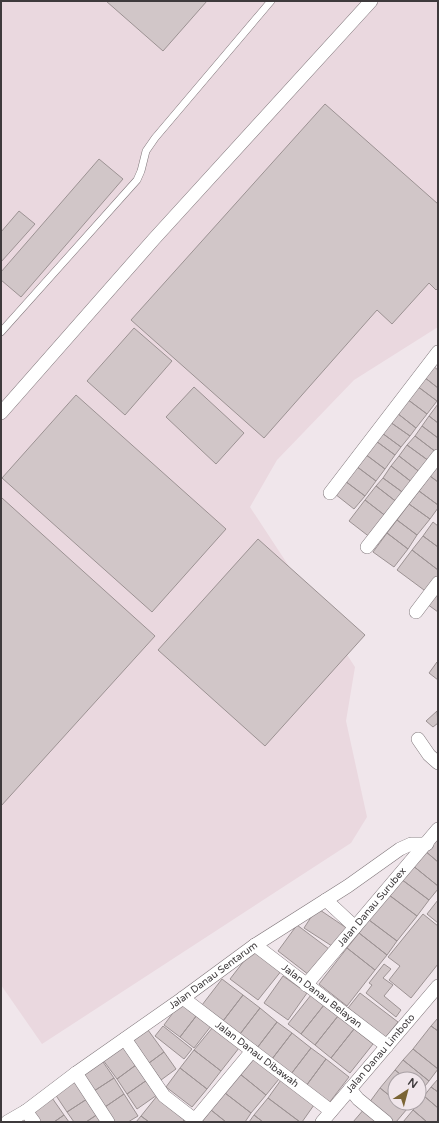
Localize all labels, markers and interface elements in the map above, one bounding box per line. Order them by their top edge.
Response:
street label: Jalan Danau Surubex [335,865,409,949]
street label: Jalan Danau Sentarum [167,939,260,1012]
street label: Jalan Danau Belayan [279,961,364,1031]
street label: Jalan Danau Limboto [343,1012,417,1096]
street label: Jalan Danau Dibawah [213,1019,301,1090]
north arrow [387,1071,427,1111]
text: N [405,1075,420,1091]

